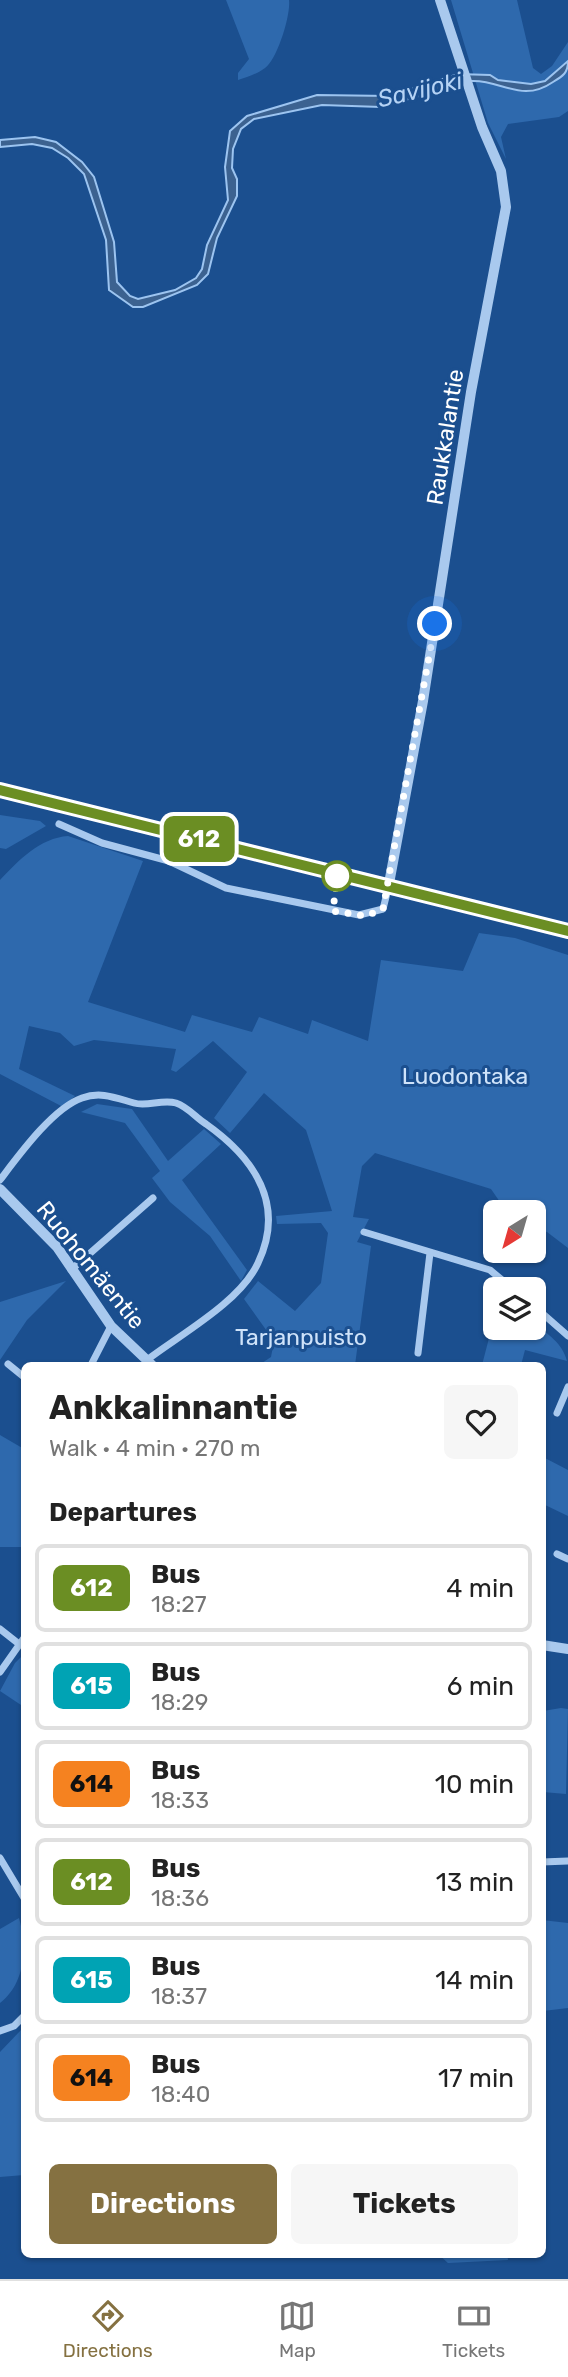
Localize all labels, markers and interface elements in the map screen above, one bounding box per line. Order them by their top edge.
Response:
water label: Savijoki [375,66,466,113]
street label: Raukkalantie [420,367,470,507]
your location [417,606,452,641]
line badge: 612 [159,816,239,862]
text: 612 [178,825,220,853]
unlabelled marker [322,861,352,891]
park label: Luodontaka [402,1062,528,1090]
street label: Ruohomäentie [31,1195,151,1335]
north arrow [483,1200,546,1264]
map controls [483,1200,546,1340]
button: layers [483,1277,546,1340]
park label: Tarjanpuisto [235,1323,367,1351]
button: heart [444,1385,518,1459]
text: Ankkalinnantie [49,1388,298,1427]
text: Walk · 4 min · 270 m [49,1434,260,1462]
text: Departures [49,1497,197,1528]
text: Bus [151,1559,200,1590]
text: 4 min [446,1573,514,1604]
text: 612 [70,1574,113,1602]
text: 18:27 [151,1590,207,1618]
text: Bus [151,1657,200,1688]
text: 6 min [447,1671,514,1702]
text: 615 [70,1672,113,1700]
text: 18:29 [151,1688,209,1716]
text: Bus [151,1755,200,1786]
text: 10 min [435,1769,514,1800]
text: 614 [70,1770,113,1798]
text: 18:33 [151,1786,209,1814]
text: Bus [151,1853,200,1884]
text: 13 min [436,1867,514,1898]
text: 612 [70,1868,113,1896]
text: 18:36 [151,1884,209,1912]
text: Bus [151,1951,200,1982]
text: 14 min [435,1965,514,1996]
text: 615 [70,1966,113,1994]
text: 18:37 [151,1982,207,2010]
text: Bus [151,2049,200,2080]
text: 17 min [438,2063,514,2094]
text: 614 [70,2064,113,2092]
text: 18:40 [151,2080,210,2108]
button: Directions [49,2164,277,2244]
button: Tickets [291,2164,518,2244]
tab: Directions [63,2297,153,2362]
tab: Map [278,2297,316,2362]
tab: Tickets [442,2297,505,2362]

